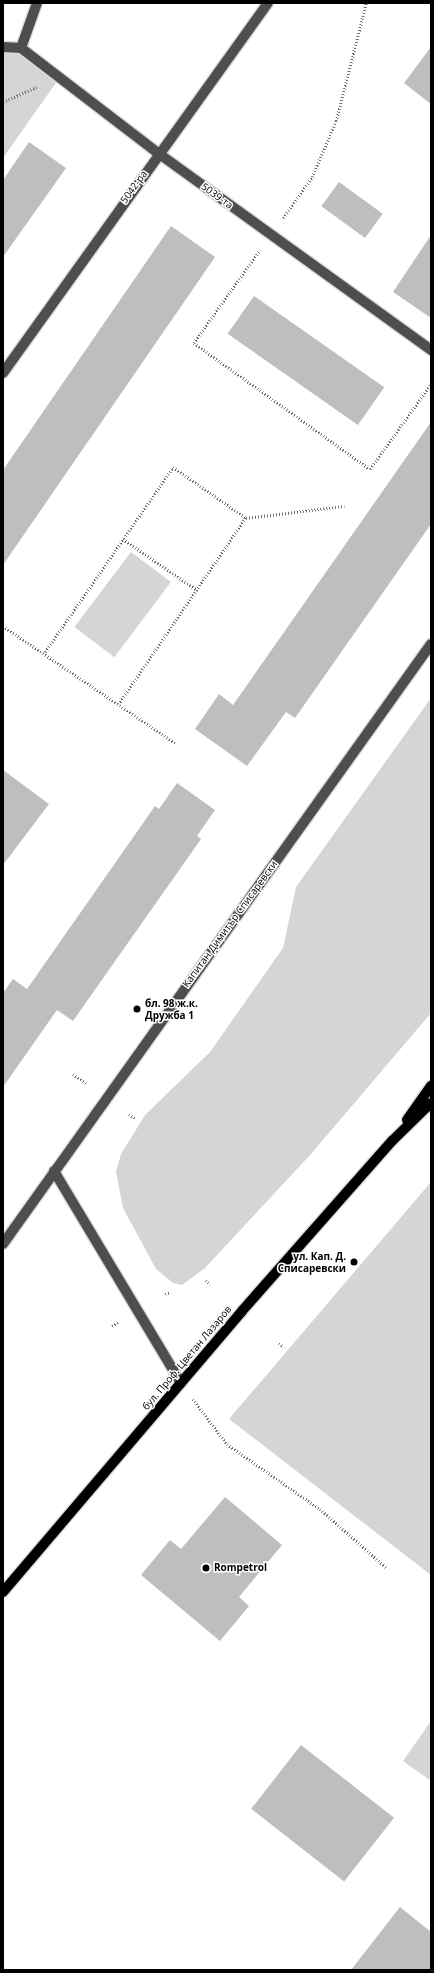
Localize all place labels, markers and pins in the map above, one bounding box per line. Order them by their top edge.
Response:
place label: бл. 98 ж.к. Дружба 1 [145,997,198,1020]
marker: бл. 98 ж.к. Дружба 1 [132,1004,142,1014]
place label: ул. Кап. Д. Списаревски [278,1250,346,1274]
marker: ул. Кап. Д. Списаревски [349,1257,359,1267]
place label: Rompetrol [214,1562,267,1574]
marker: Rompetrol [201,1563,211,1573]

